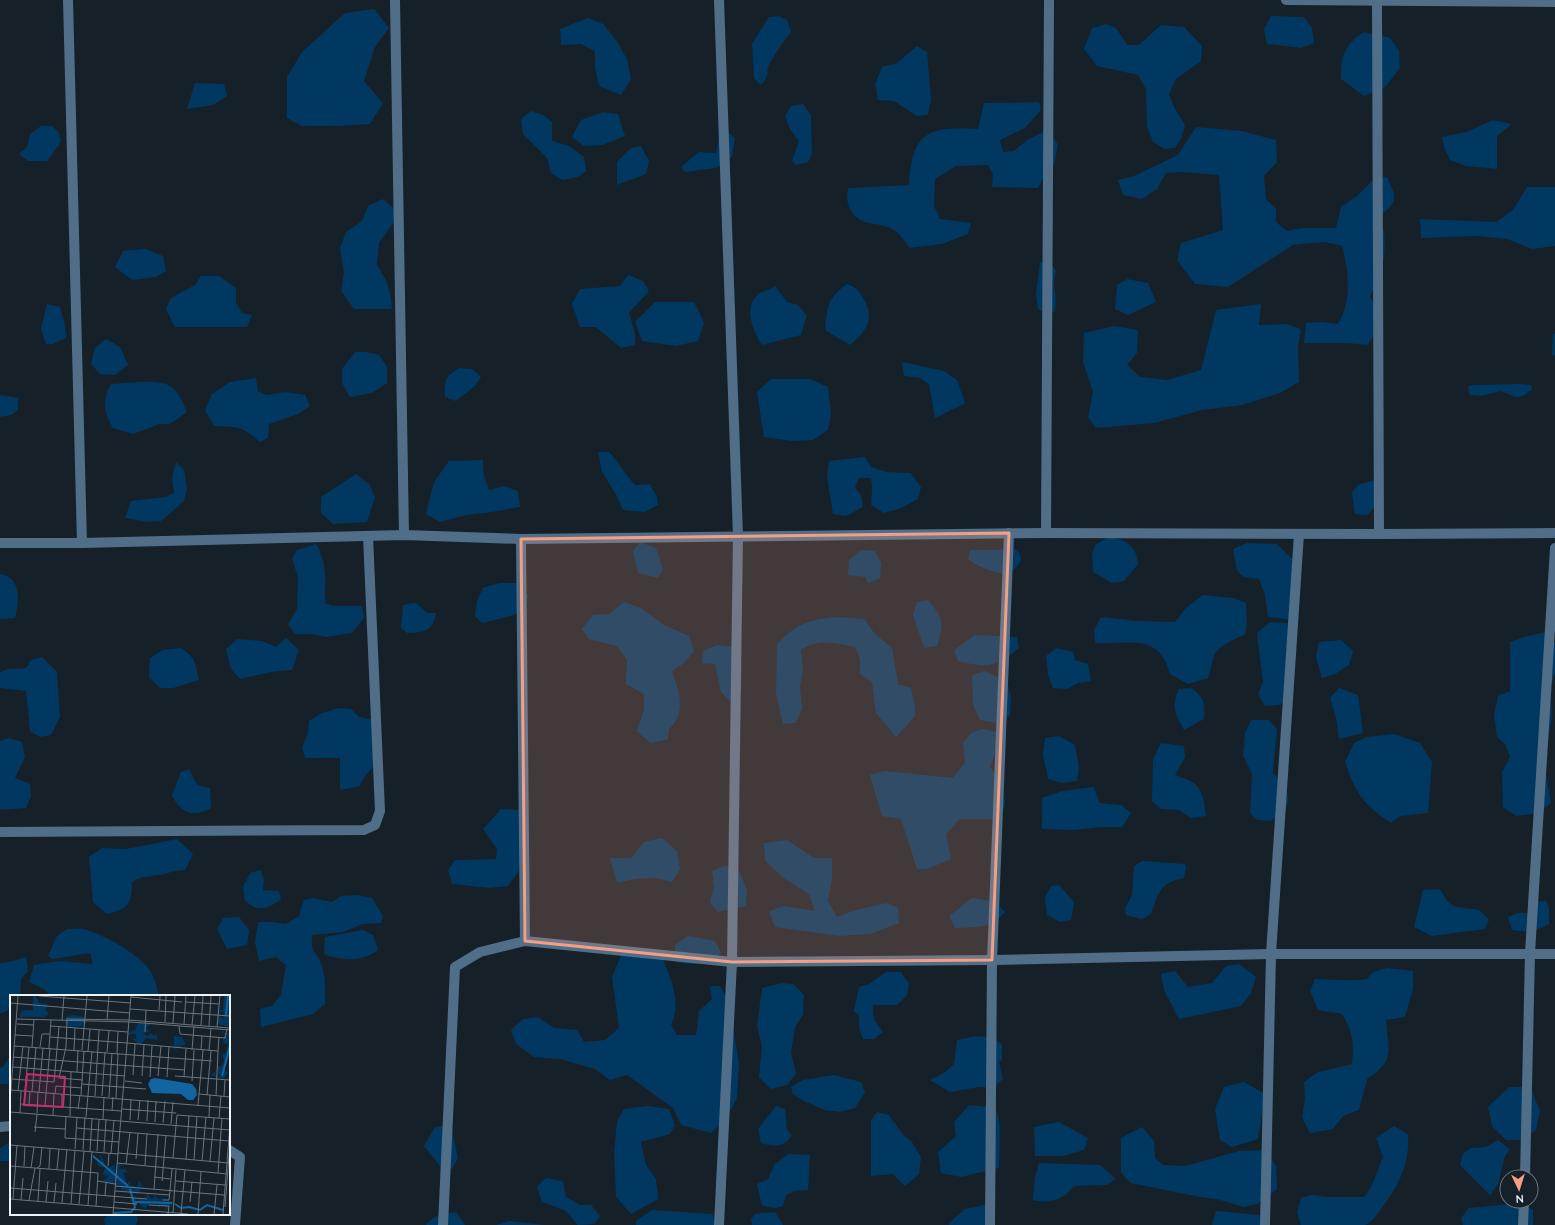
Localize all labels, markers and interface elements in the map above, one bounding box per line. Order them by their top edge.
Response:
inset map [10,995,230,1215]
north arrow [1499,1169,1539,1209]
text: N [1515,1192,1524,1206]

